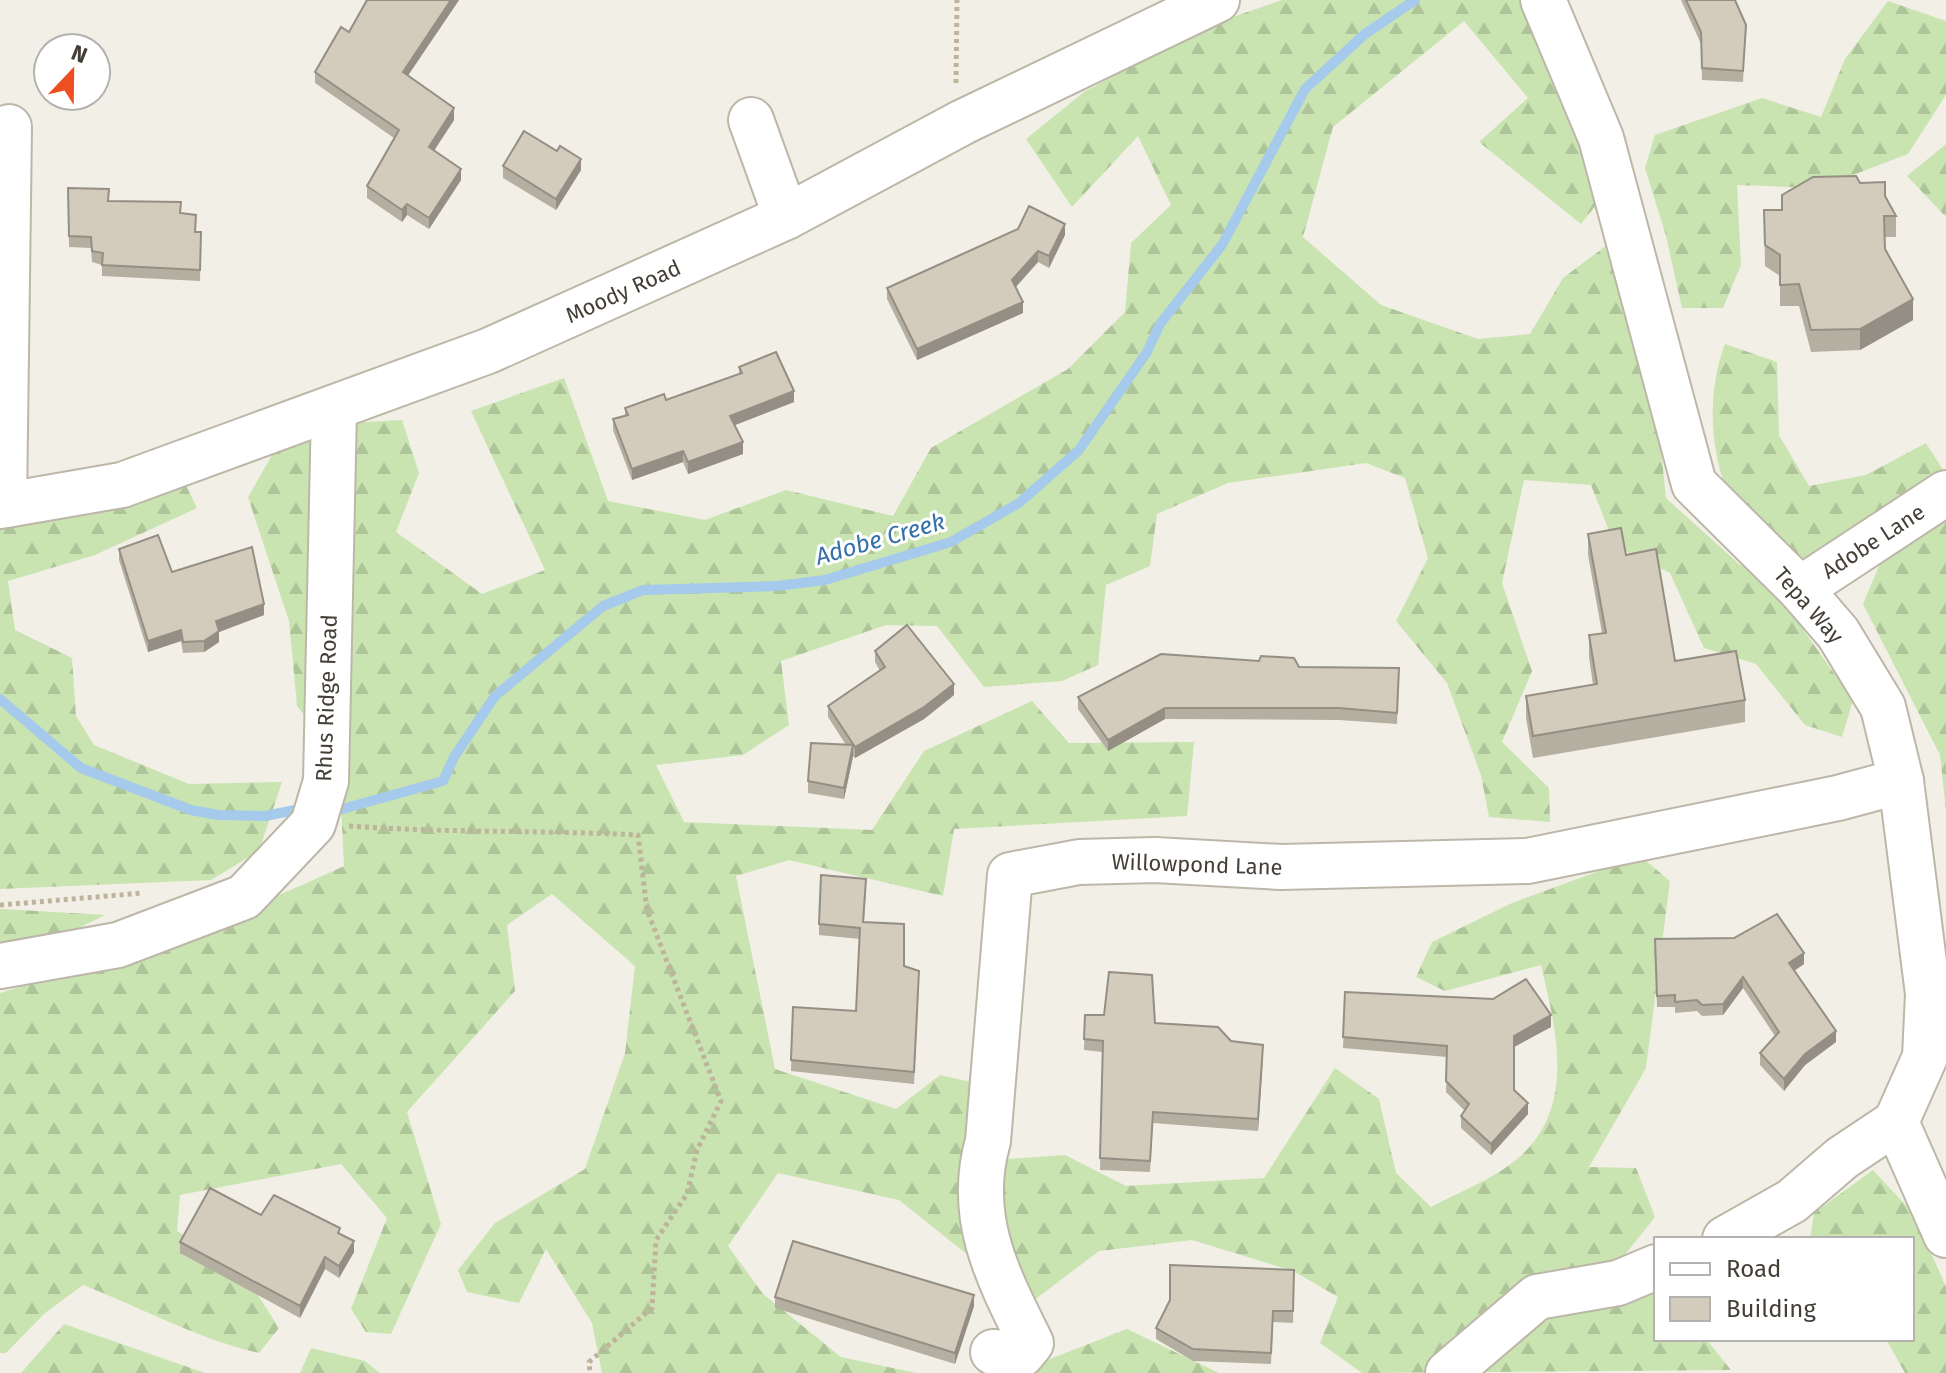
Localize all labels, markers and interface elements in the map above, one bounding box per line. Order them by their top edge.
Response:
north arrow [32,32,112,112]
text: N [67,39,91,69]
street label: Moody Road [561,254,685,329]
street label: Adobe Lane [1817,498,1930,585]
water label: Adobe Creek [811,507,948,571]
street label: Tepa Way [1768,561,1849,649]
street label: Rhus Ridge Road [310,614,343,782]
street label: Willowpond Lane [1111,848,1283,881]
legend [1654,1237,1914,1341]
text: Road [1726,1255,1781,1283]
text: Building [1726,1295,1816,1323]

